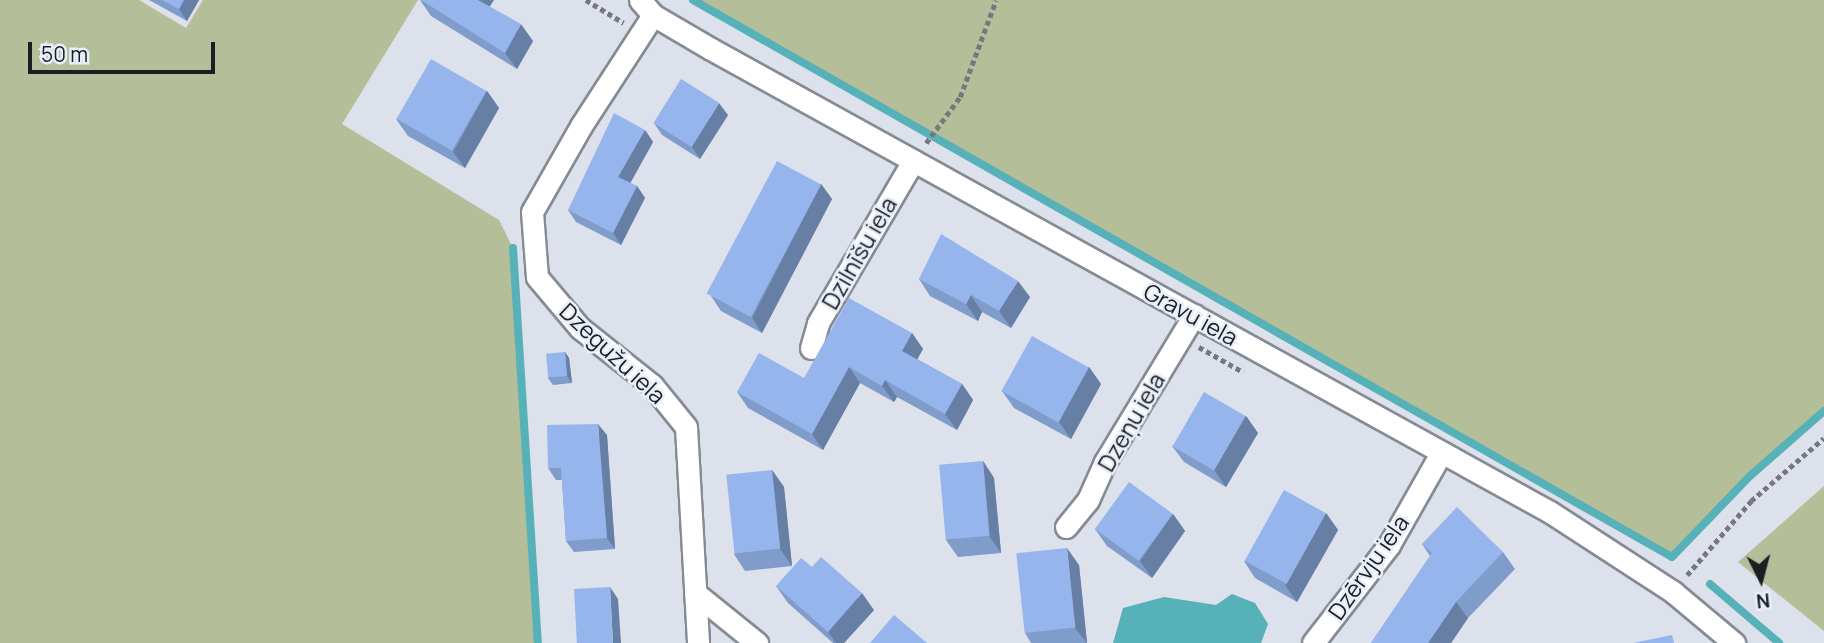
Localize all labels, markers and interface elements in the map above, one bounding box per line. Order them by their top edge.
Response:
scale bar [32,28,219,72]
text: 50 m [41,40,88,68]
street label: Dzilnīšu iela [816,192,902,314]
street label: Gravu iela [1139,277,1243,351]
street label: Dzegužu iela [554,297,672,409]
street label: Dzeņu iela [1092,368,1170,476]
street label: Dzērvju iela [1322,509,1414,625]
north arrow [1726,545,1796,615]
text: N [1755,587,1771,615]

